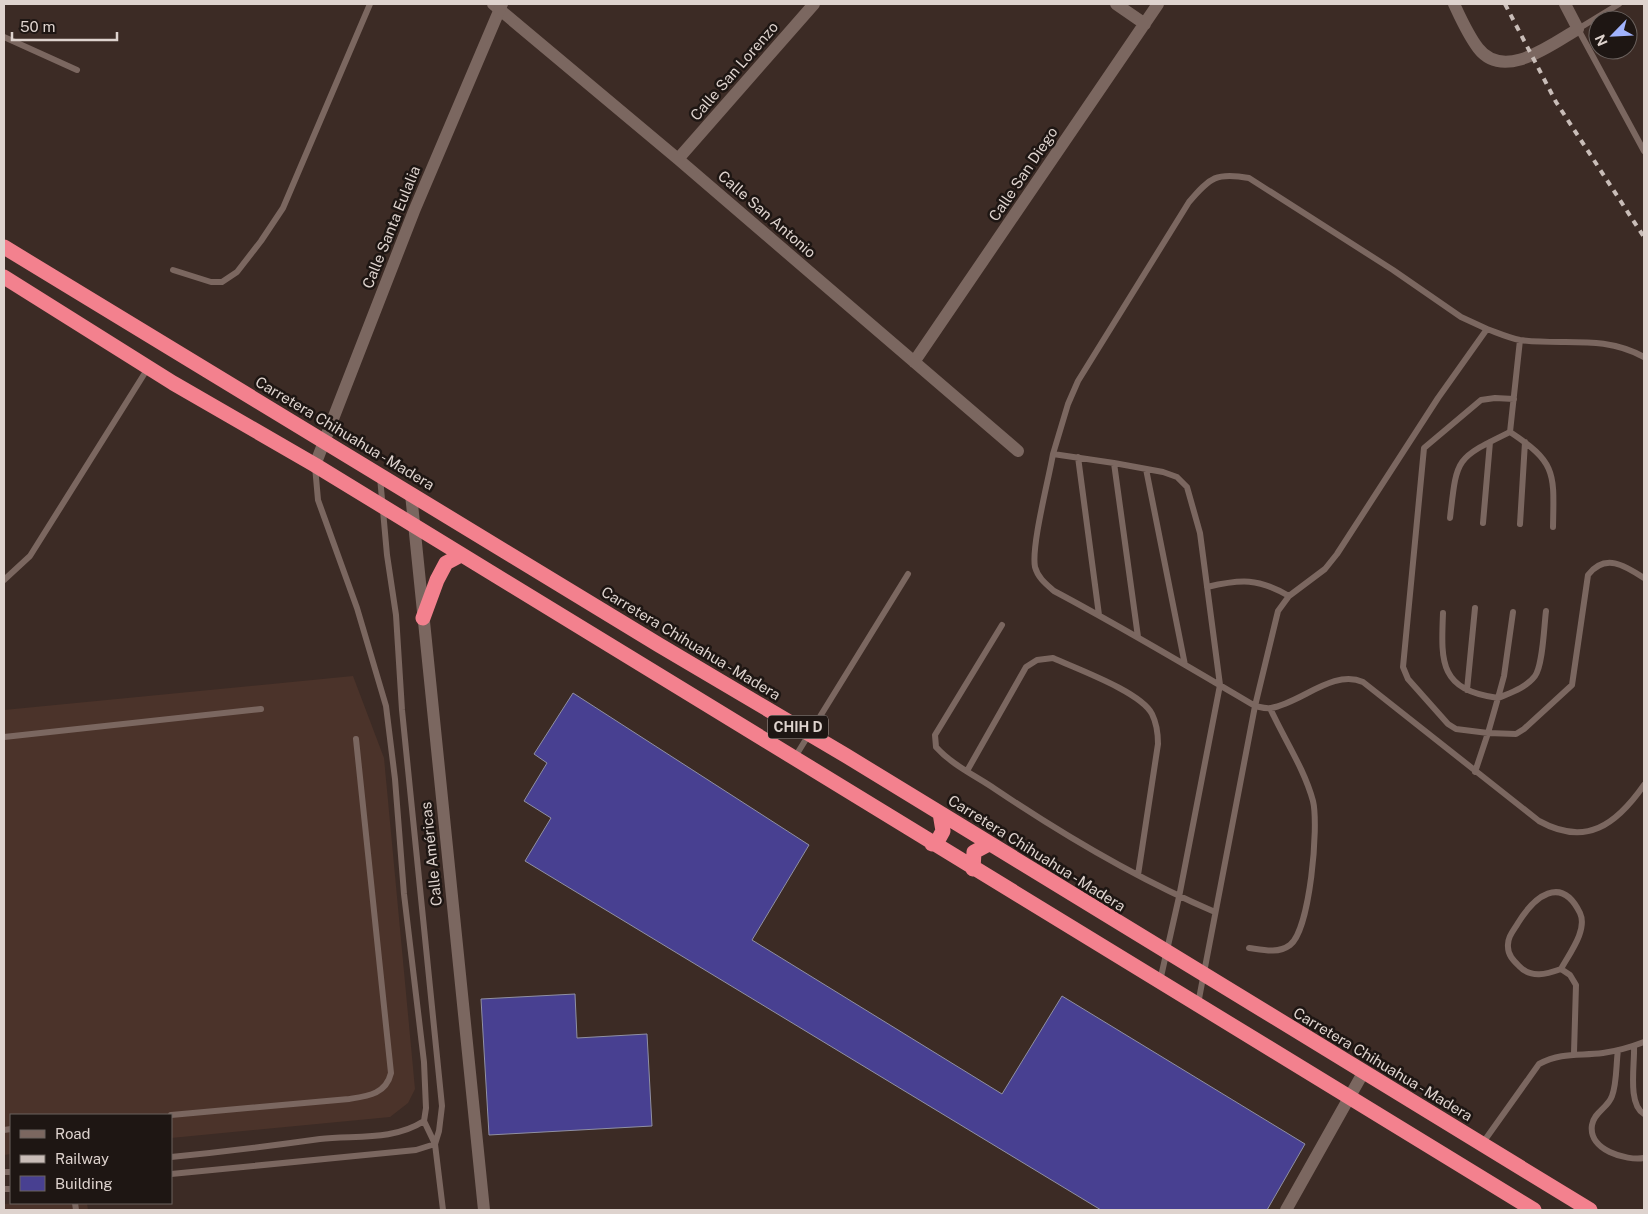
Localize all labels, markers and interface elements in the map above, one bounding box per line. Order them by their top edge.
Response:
scale bar [12,10,118,42]
north arrow [1588,10,1638,60]
text: 50 m [20,18,55,35]
street label: Calle San Lorenzo [687,18,781,124]
text: N [1592,32,1611,49]
street label: Calle San Diego [985,124,1061,224]
street label: Calle Santa Eulalia [359,163,423,291]
street label: Calle San Antonio [715,167,819,261]
street label: Carretera Chihuahua - Madera [252,373,438,493]
street label: Carretera Chihuahua - Madera [598,583,784,703]
road number: CHIH D [768,716,828,739]
street label: Carretera Chihuahua - Madera [945,791,1129,915]
street label: Calle Américas [417,801,445,907]
street label: Carretera Chihuahua - Madera [1290,1004,1476,1124]
legend [10,1114,172,1204]
text: Road [55,1125,91,1142]
text: Railway [55,1150,109,1167]
text: Building [55,1175,113,1192]

